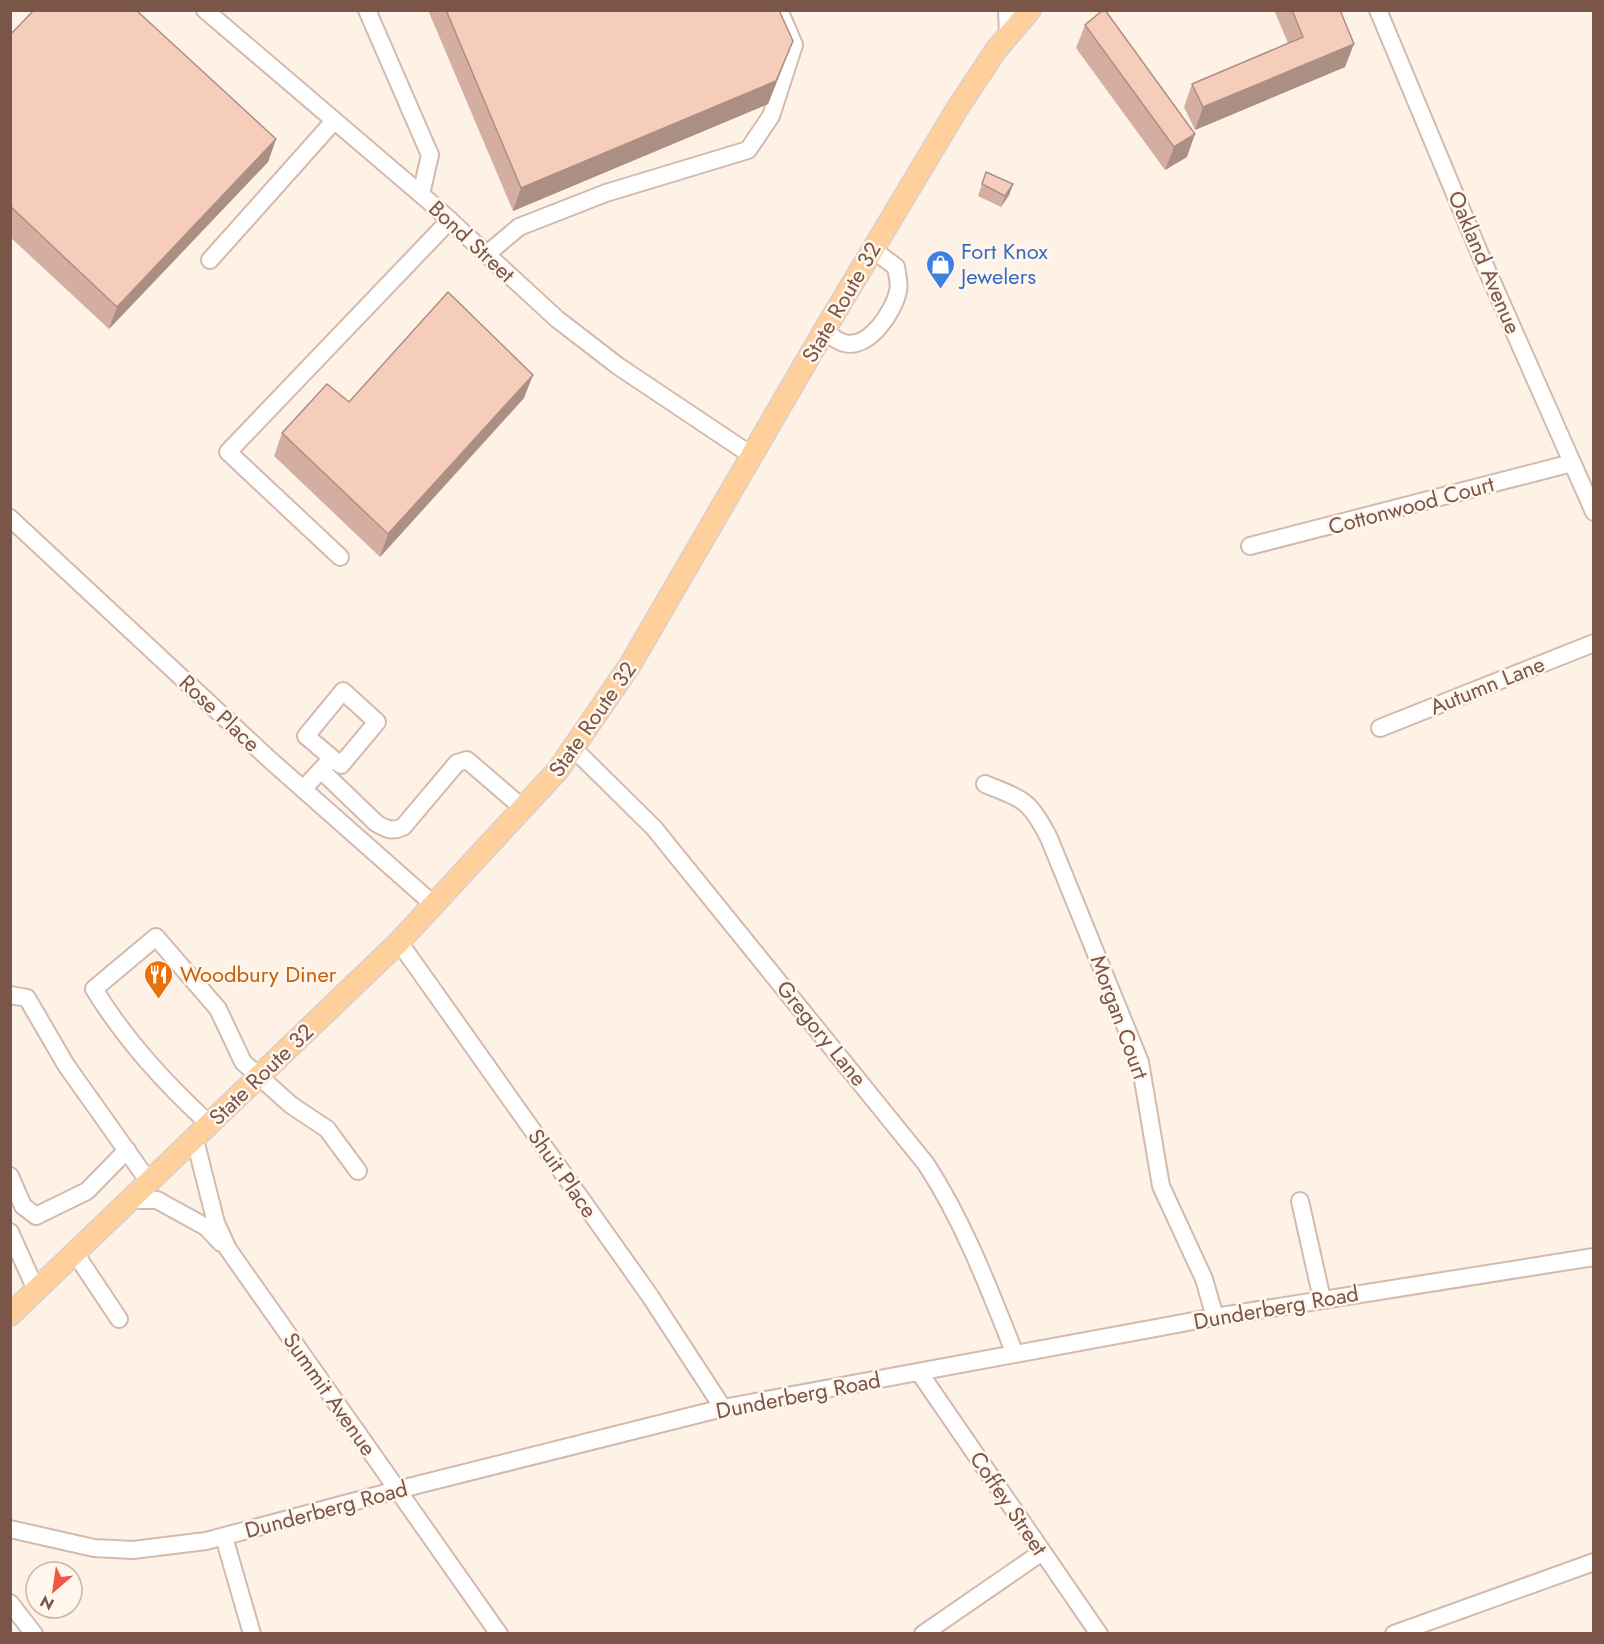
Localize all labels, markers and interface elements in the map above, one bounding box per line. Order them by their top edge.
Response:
street label: Oakland Avenue [1440,186,1530,338]
street label: Bond Street [422,193,523,290]
place label: Fort Knox Jewelers [958,235,1048,292]
street label: State Route 32 [793,236,889,368]
shop icon: Fort Knox Jewelers [924,248,956,290]
street label: Cottonwood Court [1325,467,1498,543]
street label: Autumn Lane [1425,647,1549,723]
street label: State Route 32 [540,655,644,783]
street label: Rose Place [172,667,268,759]
street label: Morgan Court [1083,951,1157,1084]
restaurant icon: Woodbury Diner [143,958,175,1000]
place label: Woodbury Diner [180,958,337,990]
street label: Gregory Lane [769,973,875,1093]
street label: State Route 32 [201,1016,321,1132]
street label: Shuit Place [521,1122,605,1224]
street label: Dunderberg Road [1191,1277,1361,1337]
street label: Summit Avenue [276,1326,384,1462]
street label: Dunderberg Road [713,1363,883,1427]
street label: Coffey Street [962,1445,1056,1562]
street label: Dunderberg Road [241,1472,411,1546]
north arrow [24,1560,84,1620]
text: N [36,1590,58,1616]

